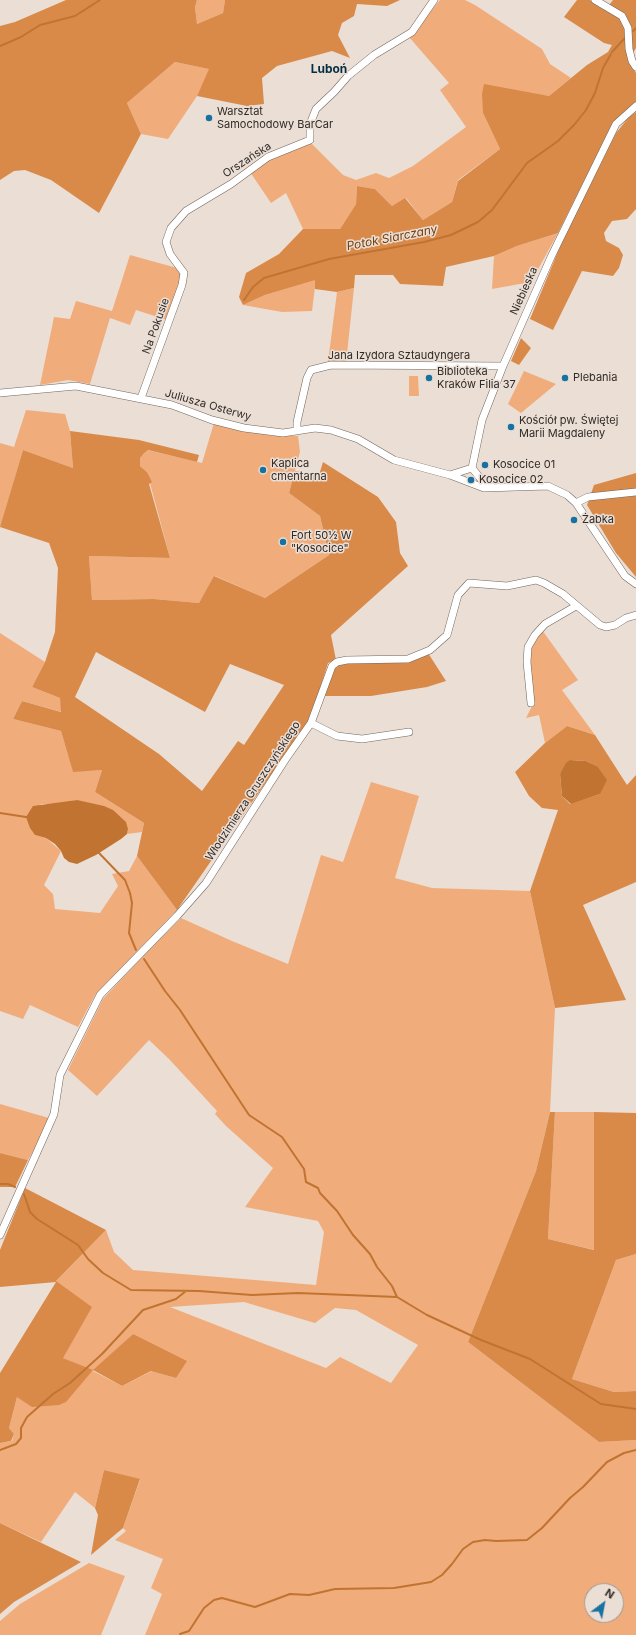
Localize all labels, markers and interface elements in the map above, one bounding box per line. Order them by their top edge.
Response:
district label: Luboń [311,62,347,76]
place label: Warsztat Samochodowy BarCar [217,105,333,131]
marker: Warsztat Samochodowy BarCar [204,113,214,123]
street label: Orszańska [220,139,274,181]
water label: Potok Siarczany [345,222,439,254]
street label: Niebieska [508,265,540,317]
street label: Na Pokusie [140,296,172,356]
street label: Jana Izydora Sztaudyngera [328,349,470,363]
place label: Biblioteka Kraków Filia 37 [437,365,516,391]
place label: Plebania [573,371,617,385]
marker: Biblioteka Kraków Filia 37 [424,373,434,383]
marker: Plebania [560,373,570,383]
street label: Juliusza Osterwy [163,386,253,424]
place label: Kościół pw. Świętej Marii Magdaleny [519,414,618,440]
marker: Kościół pw. Świętej Marii Magdaleny [506,422,516,432]
place label: Kaplica cmentarna [271,457,327,483]
place label: Kosocice 01 [493,458,555,472]
marker: Kosocice 01 [480,460,490,470]
marker: Kaplica cmentarna [258,465,268,475]
place label: Kosocice 02 [479,473,543,487]
marker: Kosocice 02 [466,475,476,485]
place label: Żabka [582,513,614,527]
marker: Żabka [569,515,579,525]
place label: Fort 50½ W "Kosocice" [291,529,352,555]
marker: Fort 50½ W "Kosocice" [278,537,288,547]
street label: Włodzimierza Gruszczyńskiego [203,719,303,863]
north arrow [584,1583,624,1623]
text: N [603,1586,617,1602]

